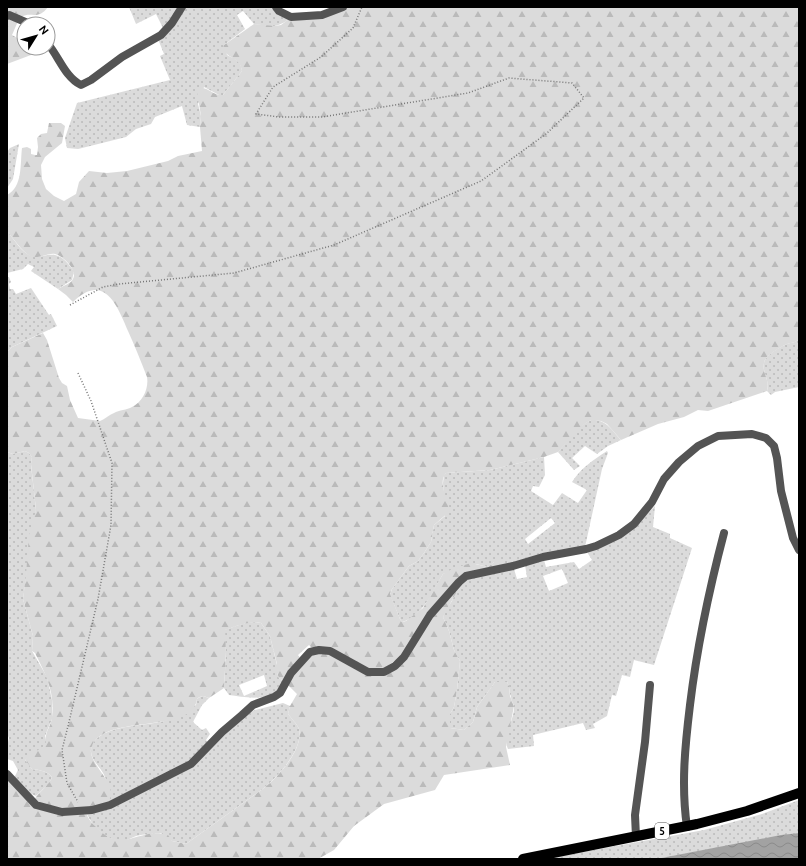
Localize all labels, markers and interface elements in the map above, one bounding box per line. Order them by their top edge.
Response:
north arrow [16,16,56,56]
text: N [37,23,51,37]
road number: 5 [655,823,669,839]

